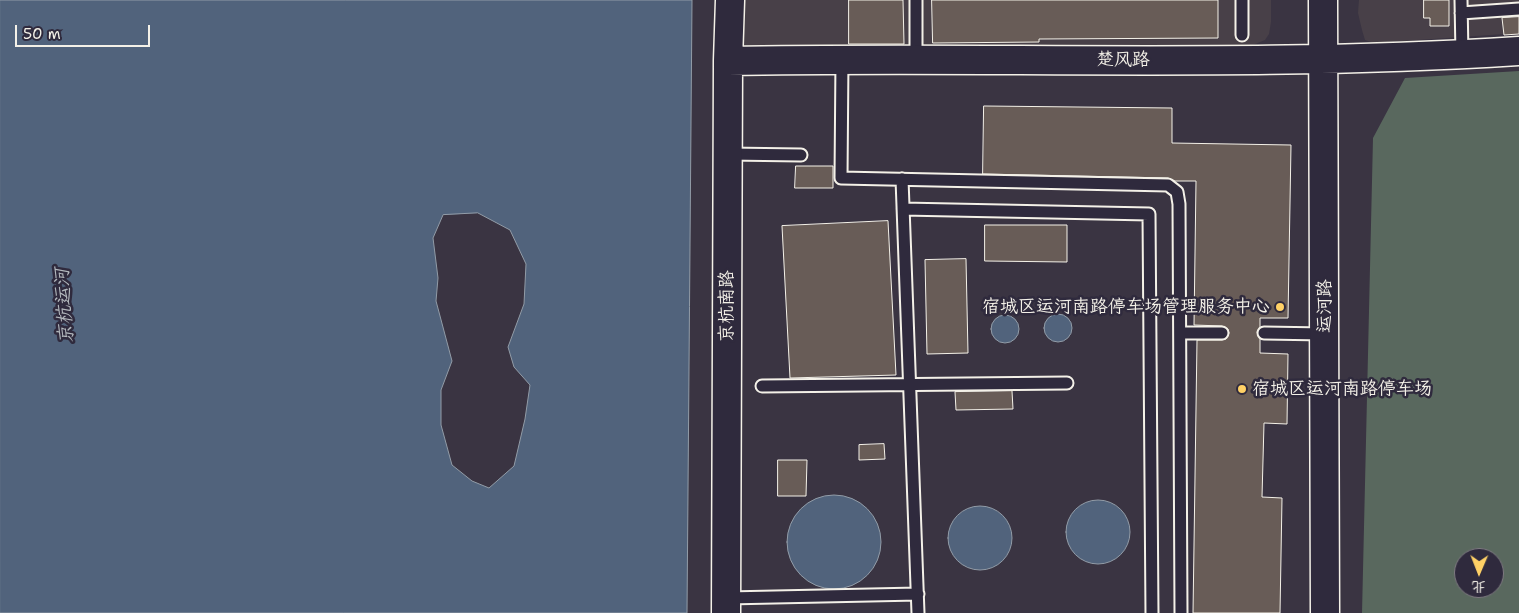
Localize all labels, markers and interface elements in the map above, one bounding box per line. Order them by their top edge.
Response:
scale bar [18,15,152,47]
text: 50 m [23,24,61,44]
street label: 楚风路 [1096,49,1150,71]
water label: 京杭运河 [51,267,79,345]
street label: 京杭南路 [716,270,738,342]
street label: 运河路 [1314,279,1336,333]
place label: 宿城区运河南路停车场管理服务中心 [982,296,1270,318]
marker: 宿城区运河南路停车场管理服务中心 [1274,301,1286,313]
place label: 宿城区运河南路停车场 [1252,378,1432,400]
marker: 宿城区运河南路停车场 [1236,383,1248,395]
north arrow [1454,548,1504,598]
text: 北 [1472,578,1486,596]

